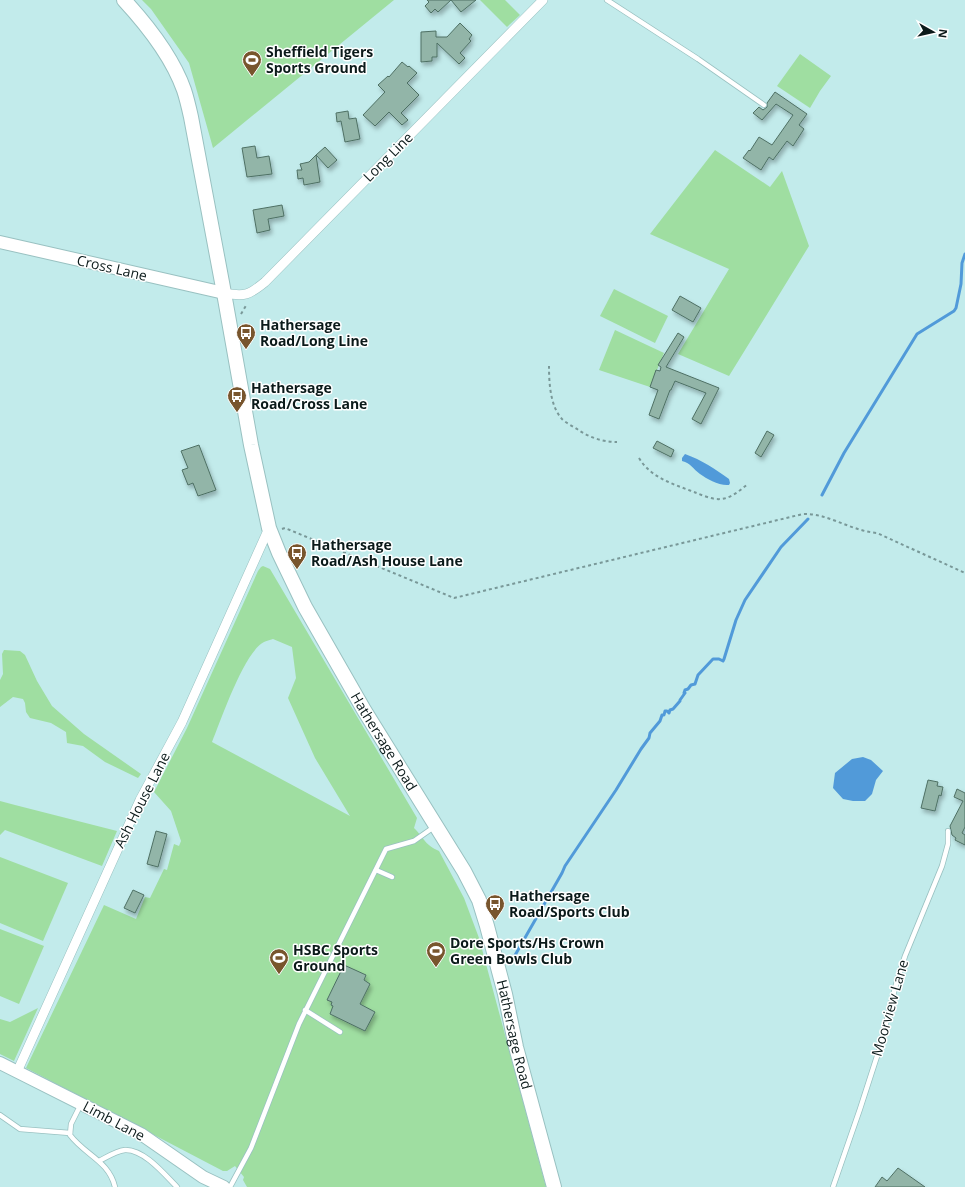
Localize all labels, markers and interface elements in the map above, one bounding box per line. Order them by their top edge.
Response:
north arrow [913,12,953,52]
text: N [935,28,951,39]
place label: Sheffield Tigers Sports Ground [266,42,373,77]
sports icon: Sheffield Tigers Sports Ground [241,49,263,77]
street label: Long Line [359,128,417,186]
street label: Cross Lane [75,250,149,285]
place label: Hathersage Road/Long Line [260,315,368,350]
bus stop icon: Hathersage Road/Long Line [235,322,257,350]
place label: Hathersage Road/Cross Lane [251,378,367,413]
bus stop icon: Hathersage Road/Cross Lane [226,385,248,413]
place label: Hathersage Road/Ash House Lane [311,535,463,570]
bus stop icon: Hathersage Road/Ash House Lane [286,542,308,570]
street label: Hathersage Road [347,689,422,794]
street label: Ash House Lane [109,749,174,851]
place label: Hathersage Road/Sports Club [509,886,630,921]
bus stop icon: Hathersage Road/Sports Club [484,893,506,921]
place label: Dore Sports/Hs Crown Green Bowls Club [450,933,604,968]
place label: HSBC Sports Ground [293,940,378,975]
sports icon: Dore Sports/Hs Crown Green Bowls Club [425,940,447,968]
sports icon: HSBC Sports Ground [268,947,290,975]
street label: Moorview Lane [867,957,912,1058]
street label: Hathersage Road [493,977,537,1091]
street label: Limb Lane [80,1096,149,1145]

